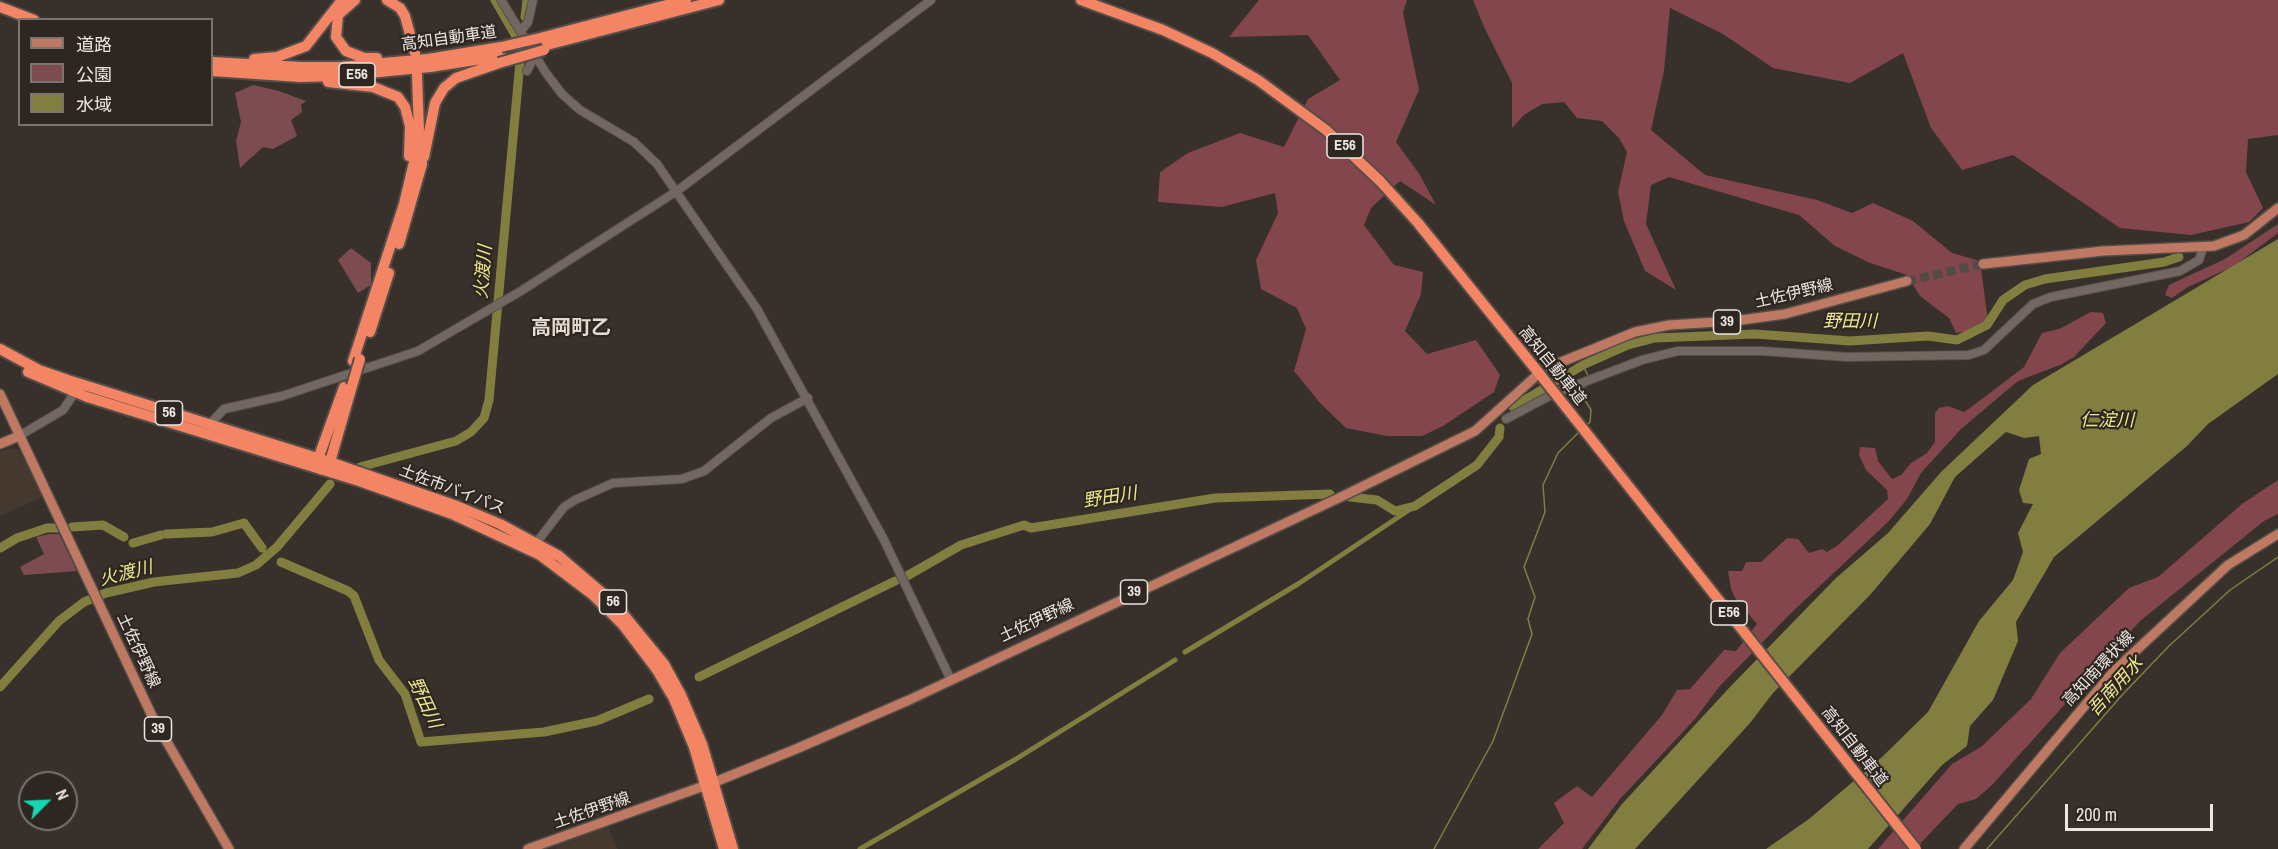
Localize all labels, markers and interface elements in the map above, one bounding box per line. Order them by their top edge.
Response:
legend [18,18,213,126]
street label: 高知自動車道 [400,23,498,55]
text: 道路 [76,32,112,57]
text: 公園 [76,62,112,87]
road number: E56 [339,63,375,87]
text: 水域 [76,92,112,117]
road number: E56 [1327,134,1363,158]
water label: 火渡川 [471,244,497,300]
street label: 土佐伊野線 [1753,276,1835,312]
road number: 39 [1714,310,1740,334]
water label: 野田川 [1823,311,1877,333]
district label: 高岡町乙 [531,317,611,341]
street label: 高知自動車道 [1514,323,1590,409]
road number: 56 [156,401,182,425]
water label: 仁淀川 [2080,410,2134,432]
street label: 土佐市バイパス [396,461,508,519]
water label: 野田川 [1082,483,1138,513]
water label: 火渡川 [97,557,155,591]
road number: 39 [1120,580,1148,604]
road number: 56 [600,590,626,614]
street label: 土佐伊野線 [997,595,1077,647]
road number: E56 [1711,601,1747,625]
street label: 土佐伊野線 [112,611,164,691]
street label: 高知南環状線 [2059,627,2139,711]
water label: 吾南用水 [2084,653,2148,721]
water label: 野田川 [403,674,445,732]
street label: 高知自動車道 [1817,703,1891,791]
road number: 39 [144,717,172,741]
north arrow [18,771,78,831]
text: N [51,786,75,803]
street label: 土佐伊野線 [551,789,633,833]
scale bar [2068,792,2216,830]
text: 200 m [2076,802,2117,827]

